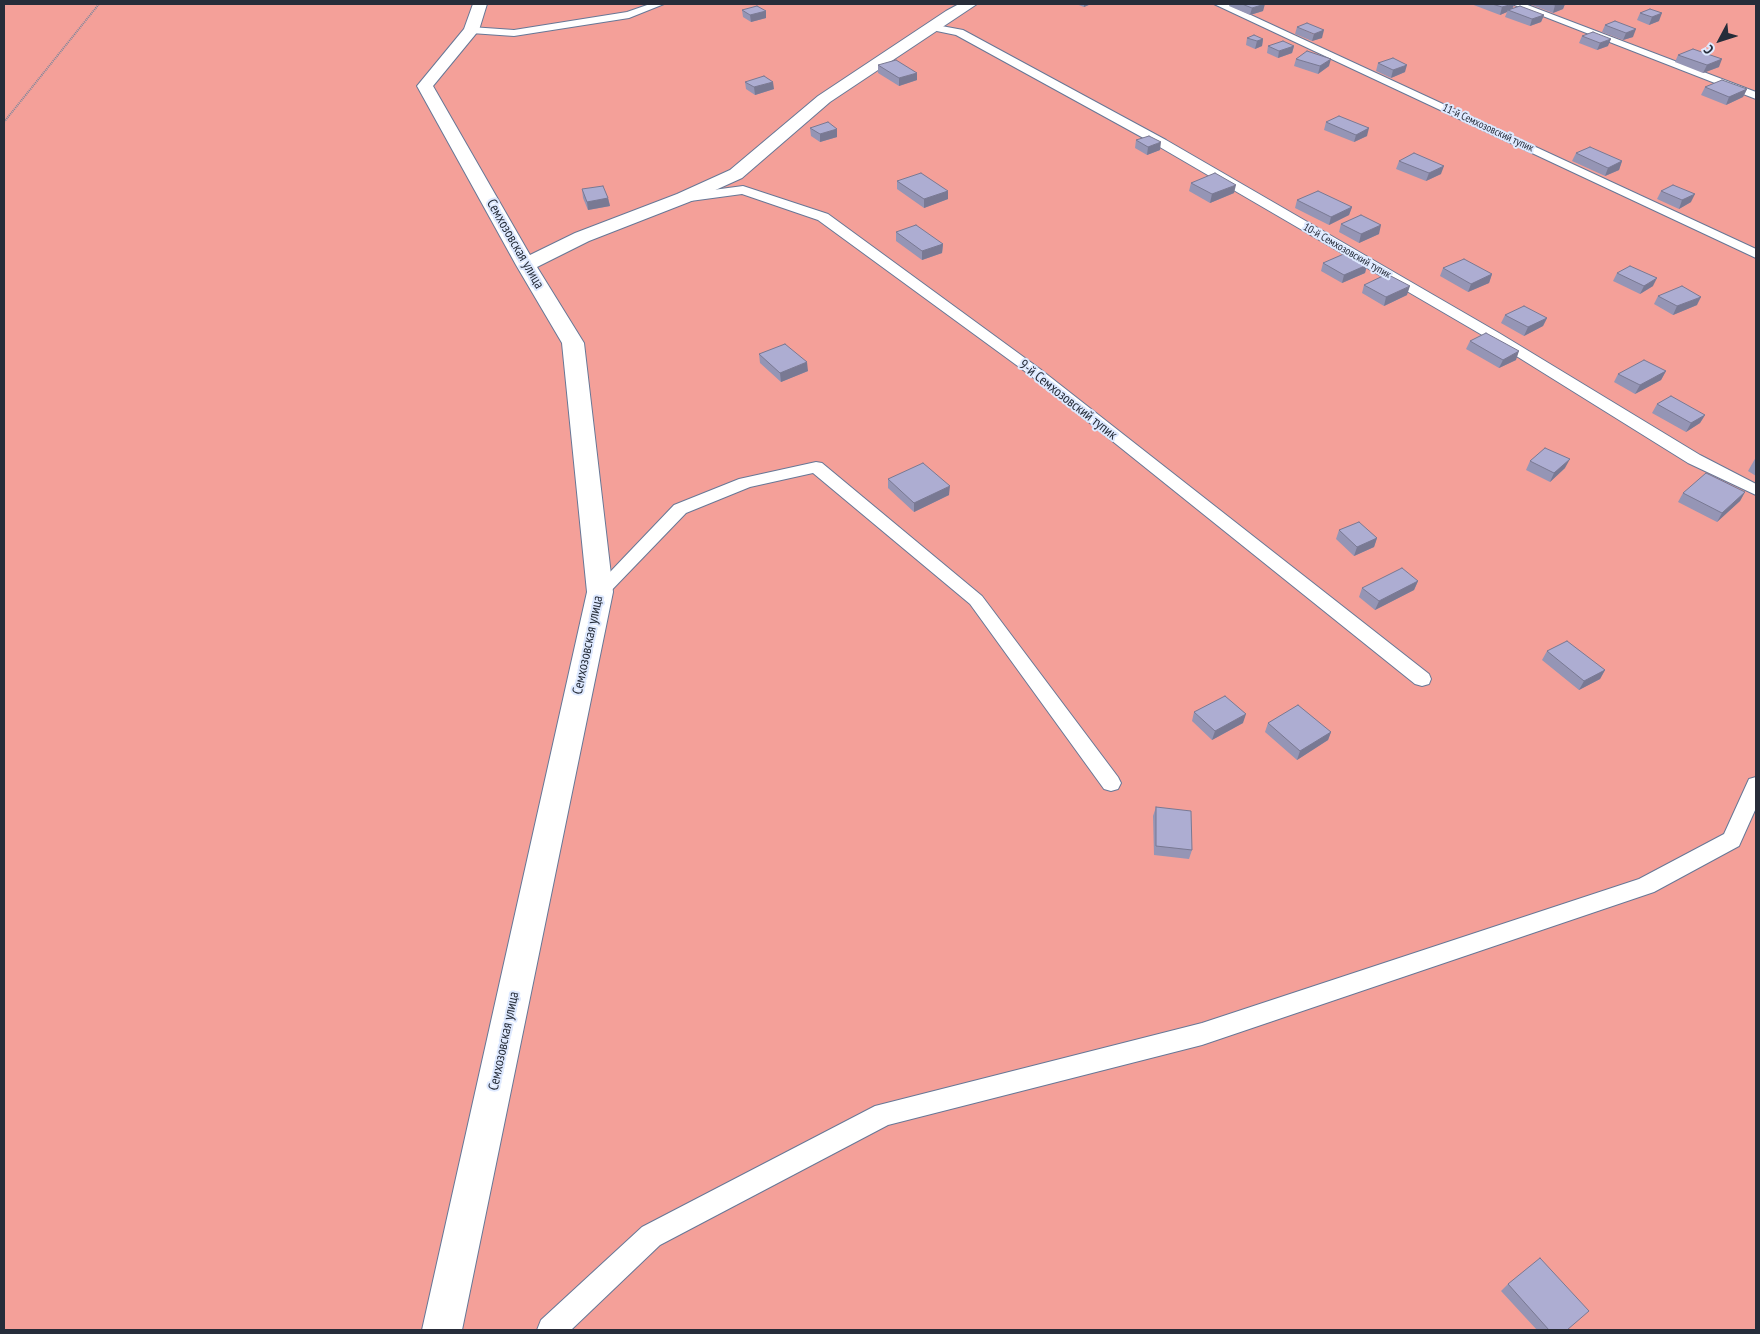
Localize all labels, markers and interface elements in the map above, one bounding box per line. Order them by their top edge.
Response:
north arrow [1695,15,1745,65]
text: С [1700,41,1717,58]
street label: 11-й Семхозовский тупик [1440,101,1536,155]
street label: Семхозовская улица [483,196,547,292]
street label: 10-й Семхозовский тупик [1301,221,1393,281]
street label: 9-й Семхозовский тупик [1016,357,1120,443]
street label: Семхозовская улица [569,594,607,696]
street label: Семхозовская улица [485,990,523,1092]

